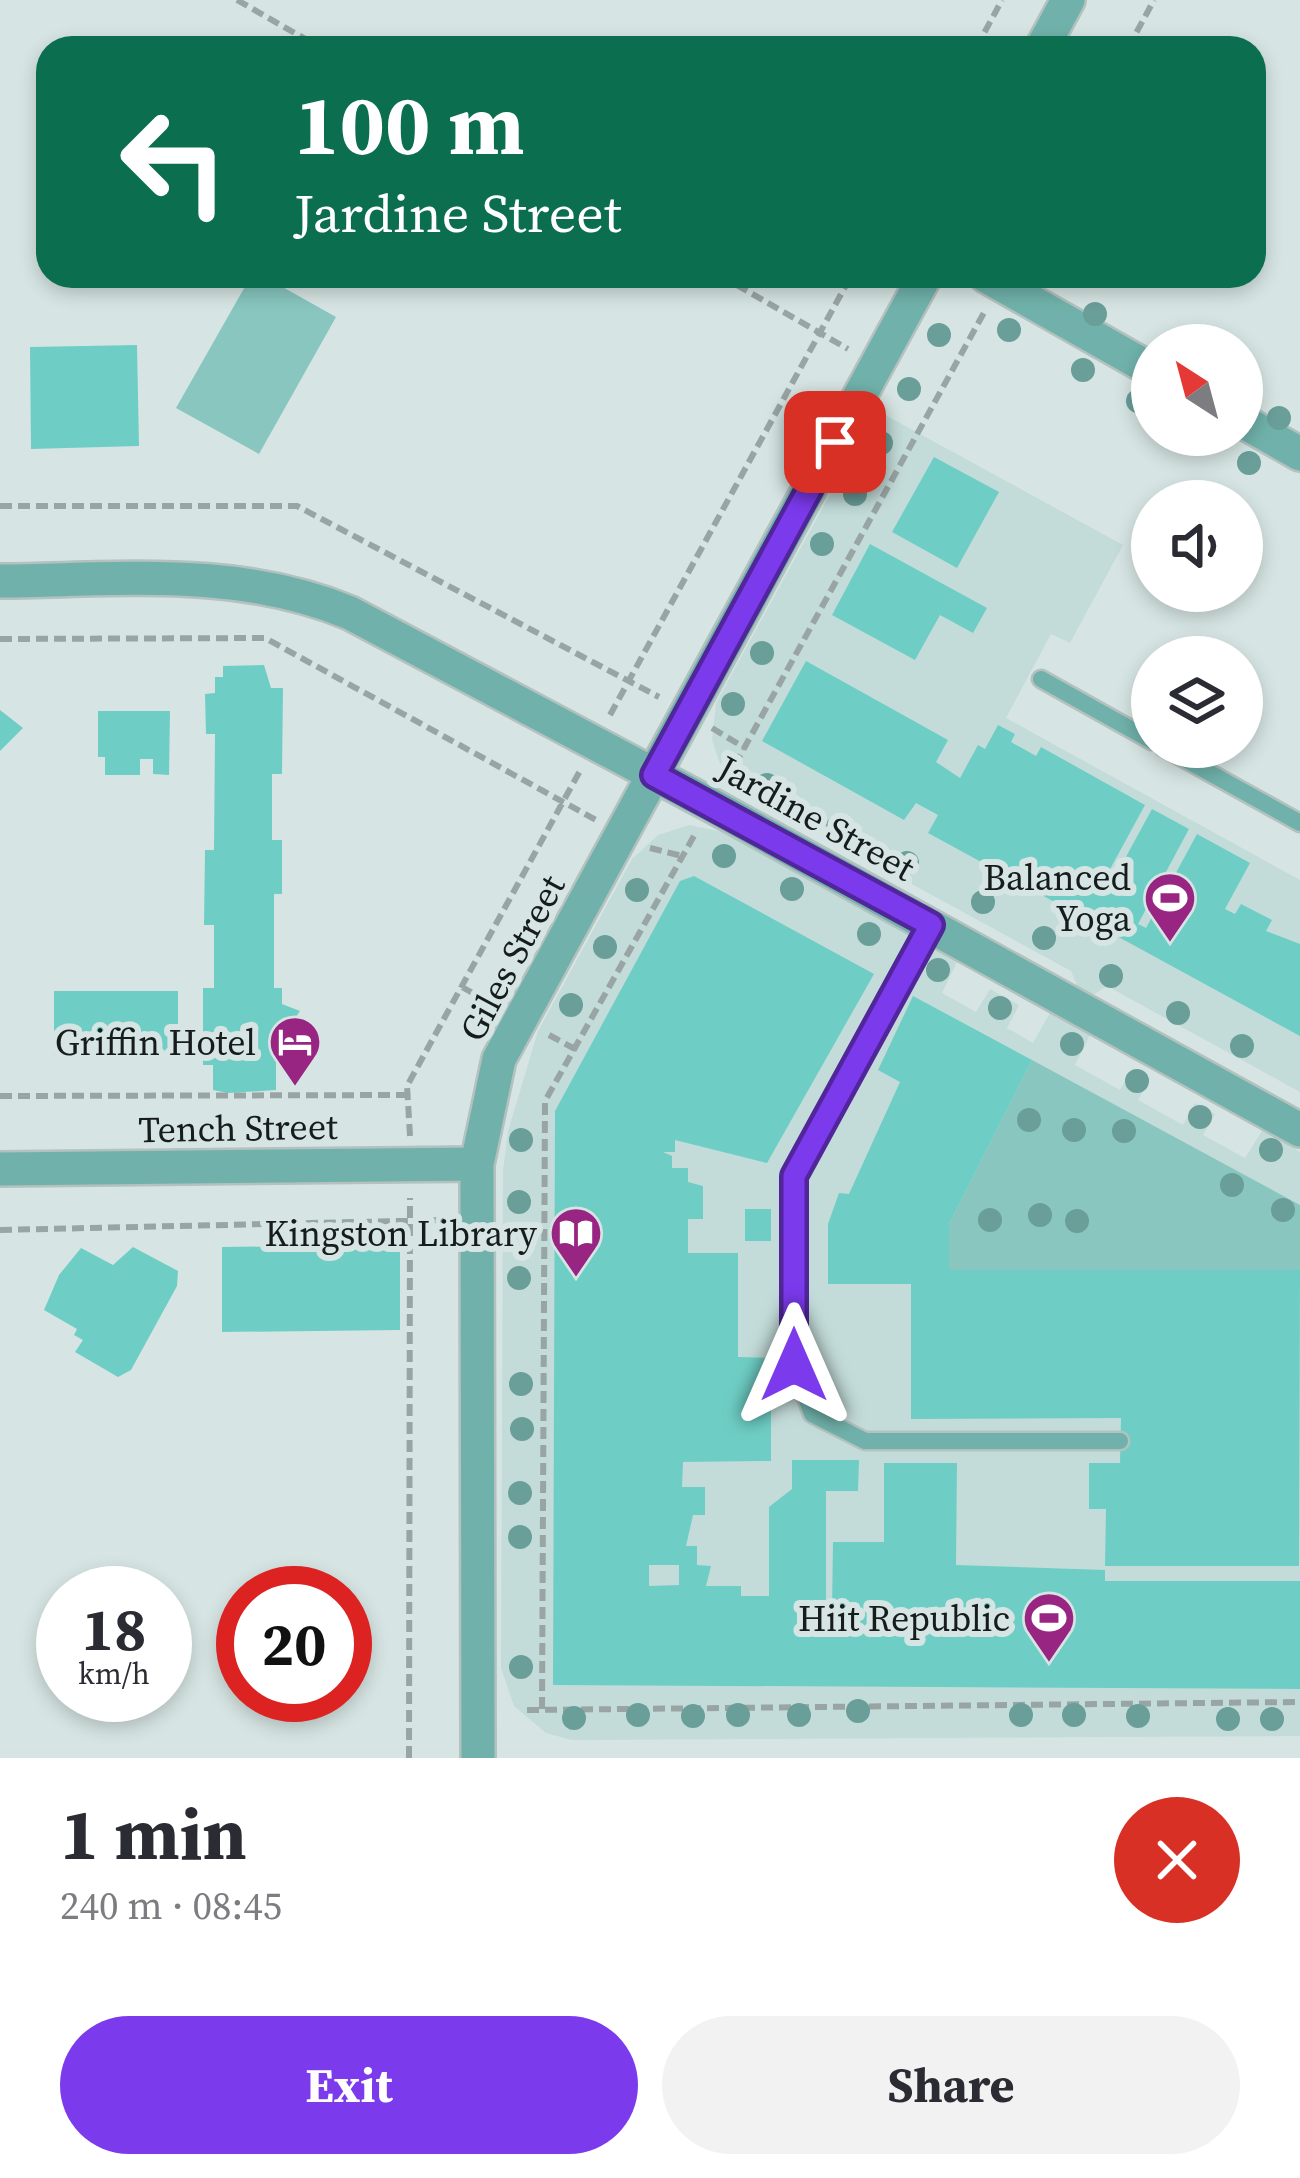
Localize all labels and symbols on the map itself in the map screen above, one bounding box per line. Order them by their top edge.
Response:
north arrow [1131,324,1263,456]
pin [784,391,886,493]
street label: Jardine Street [708,743,924,892]
place label: Balanced Yoga [983,853,1132,943]
street label: Giles Street [448,866,576,1050]
sports icon: Balanced Yoga [1142,870,1198,944]
hotel icon: Griffin Hotel [267,1014,323,1088]
place label: Griffin Hotel [55,1018,256,1067]
street label: Tench Street [138,1102,339,1154]
library icon: Kingston Library [548,1205,604,1279]
place label: Kingston Library [265,1209,538,1258]
position arrow [731,1302,857,1428]
speed limit sign: 20 [216,1566,372,1722]
sports icon: Hiit Republic [1021,1590,1077,1664]
place label: Hiit Republic [798,1594,1010,1643]

